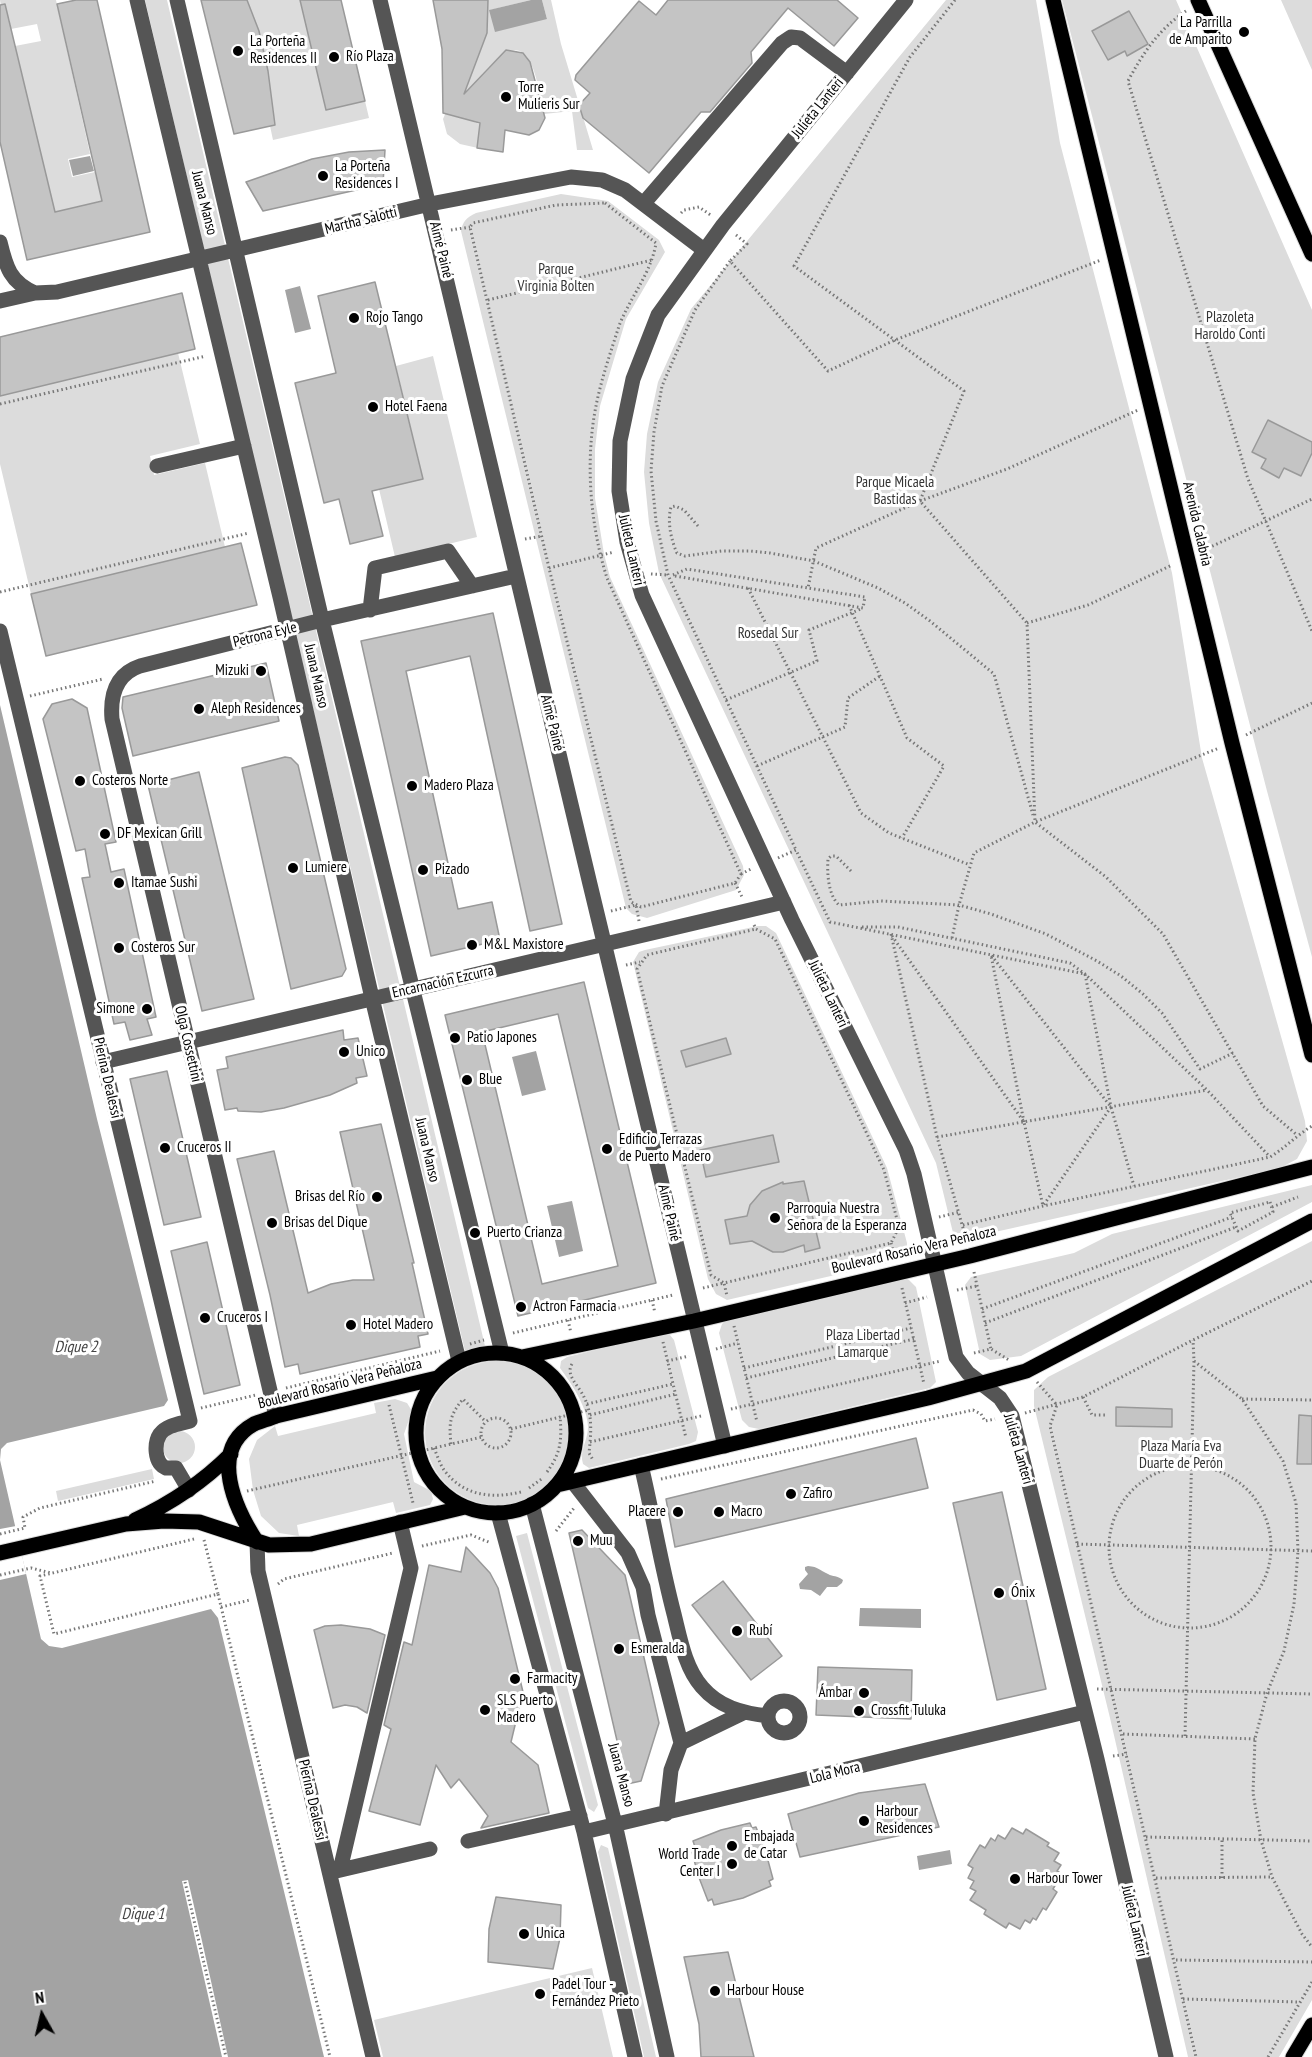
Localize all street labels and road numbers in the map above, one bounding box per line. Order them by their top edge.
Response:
street label: Julieta Lanteri [788,74,848,142]
street label: Juana Manso [187,169,221,237]
street label: Martha Salotti [323,203,399,239]
street label: Aimé Painé [425,220,457,280]
street label: Avenida Calabria [1179,480,1215,568]
street label: Julieta Lanteri [614,513,648,587]
street label: Petrona Eyle [231,618,299,652]
street label: Juana Manso [300,642,332,710]
street label: Aimé Painé [536,693,568,753]
street label: Julieta Lanteri [804,957,852,1031]
street label: Encarnación Ezcurra [390,962,496,1002]
street label: Olga Cossettini [170,1004,206,1084]
street label: Pierina Dealessi [89,1036,125,1120]
street label: Juana Manso [411,1116,443,1184]
street label: Aimé Painé [654,1183,684,1243]
street label: Boulevard Rosario Vera Peñaloza [830,1222,998,1278]
street label: Boulevard Rosario Vera Peñaloza [256,1355,424,1413]
street label: Julieta Lanteri [999,1412,1037,1486]
street label: Juana Manso [604,1741,638,1809]
street label: Pierina Dealessi [294,1758,330,1842]
street label: Lola Mora [808,1758,862,1788]
street label: Julieta Lanteri [1117,1884,1151,1958]

